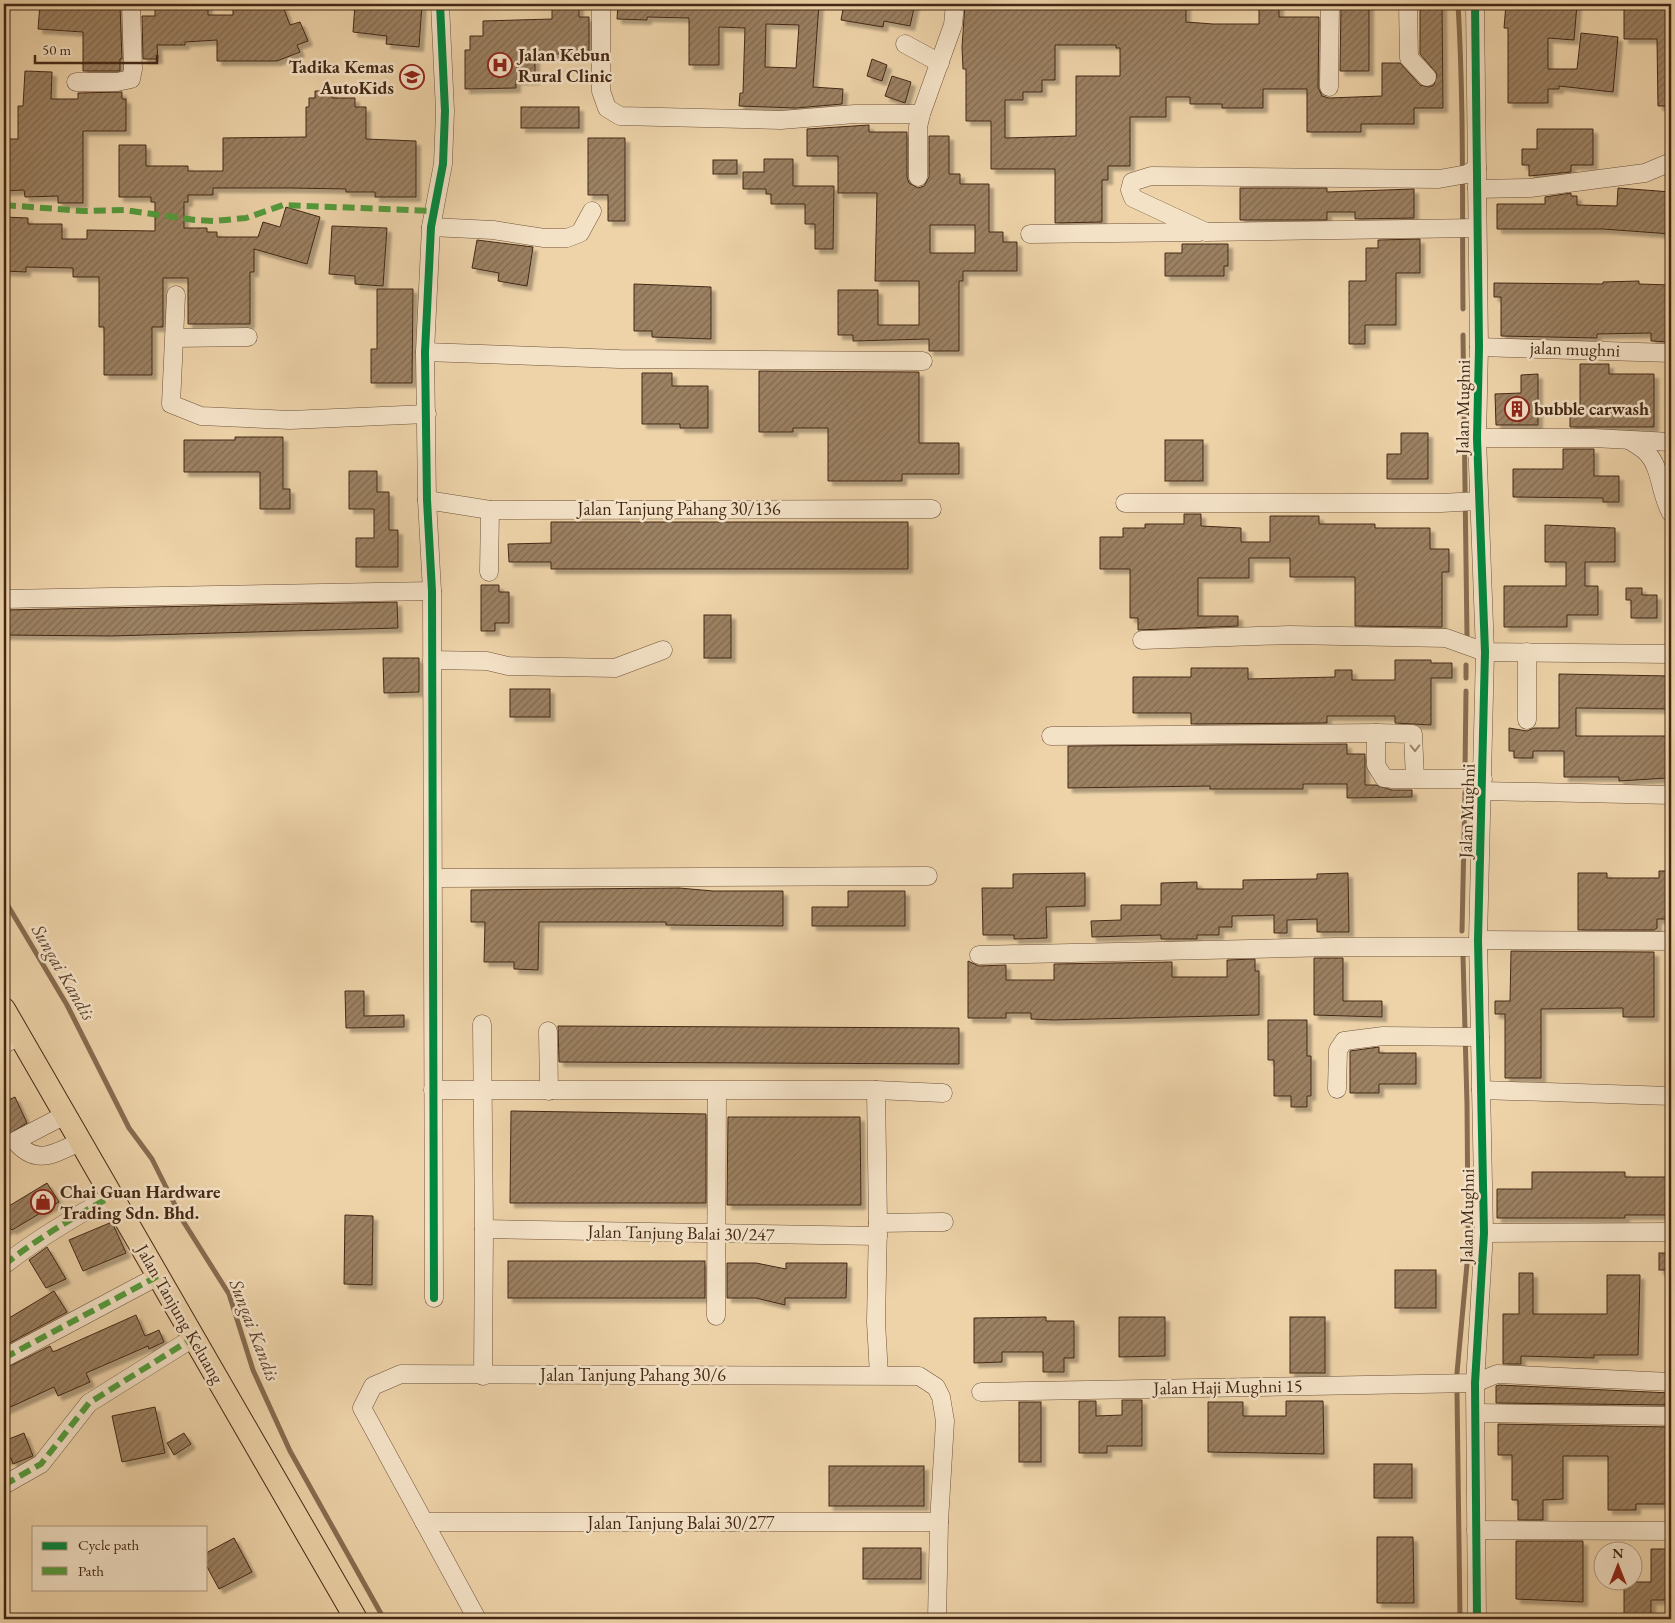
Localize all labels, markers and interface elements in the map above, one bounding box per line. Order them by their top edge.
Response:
scale bar [35,32,158,64]
text: 50 m [42,40,71,59]
place label: Jalan Kebun Rural Clinic [516,43,613,87]
hospital icon: Jalan Kebun Rural Clinic [487,52,513,78]
place label: Tadika Kemas AutoKids [288,55,394,99]
school or university icon: Tadika Kemas AutoKids [399,64,425,90]
street label: jalan mughni [1528,335,1621,362]
street label: Jalan Mughni [1450,359,1475,457]
building icon: bubble carwash [1504,396,1530,422]
place label: bubble carwash [1534,397,1649,420]
street label: Jalan Tanjung Pahang 30/136 [575,497,781,520]
one-way arrow [1410,744,1420,752]
street label: Jalan Mughni [1453,763,1480,861]
water label: Sungai Kandis [25,919,102,1025]
street label: Jalan Mughni [1454,1168,1479,1266]
place label: Chai Guan Hardware Trading Sdn. Bhd. [60,1180,221,1224]
shop icon: Chai Guan Hardware Trading Sdn. Bhd. [30,1189,56,1215]
street label: Jalan Tanjung Balai 30/247 [585,1219,775,1246]
street label: Jalan Tanjung Keluang [130,1238,230,1388]
water label: Sungai Kandis [223,1275,286,1385]
street label: Jalan Tanjung Pahang 30/6 [538,1363,726,1386]
street label: Jalan Haji Mughni 15 [1151,1374,1303,1399]
street label: Jalan Tanjung Balai 30/277 [586,1511,775,1534]
legend [32,1526,208,1590]
text: Cycle path [78,1535,140,1554]
north arrow [1592,1540,1642,1590]
text: N [1612,1544,1624,1562]
text: Path [78,1561,104,1580]

